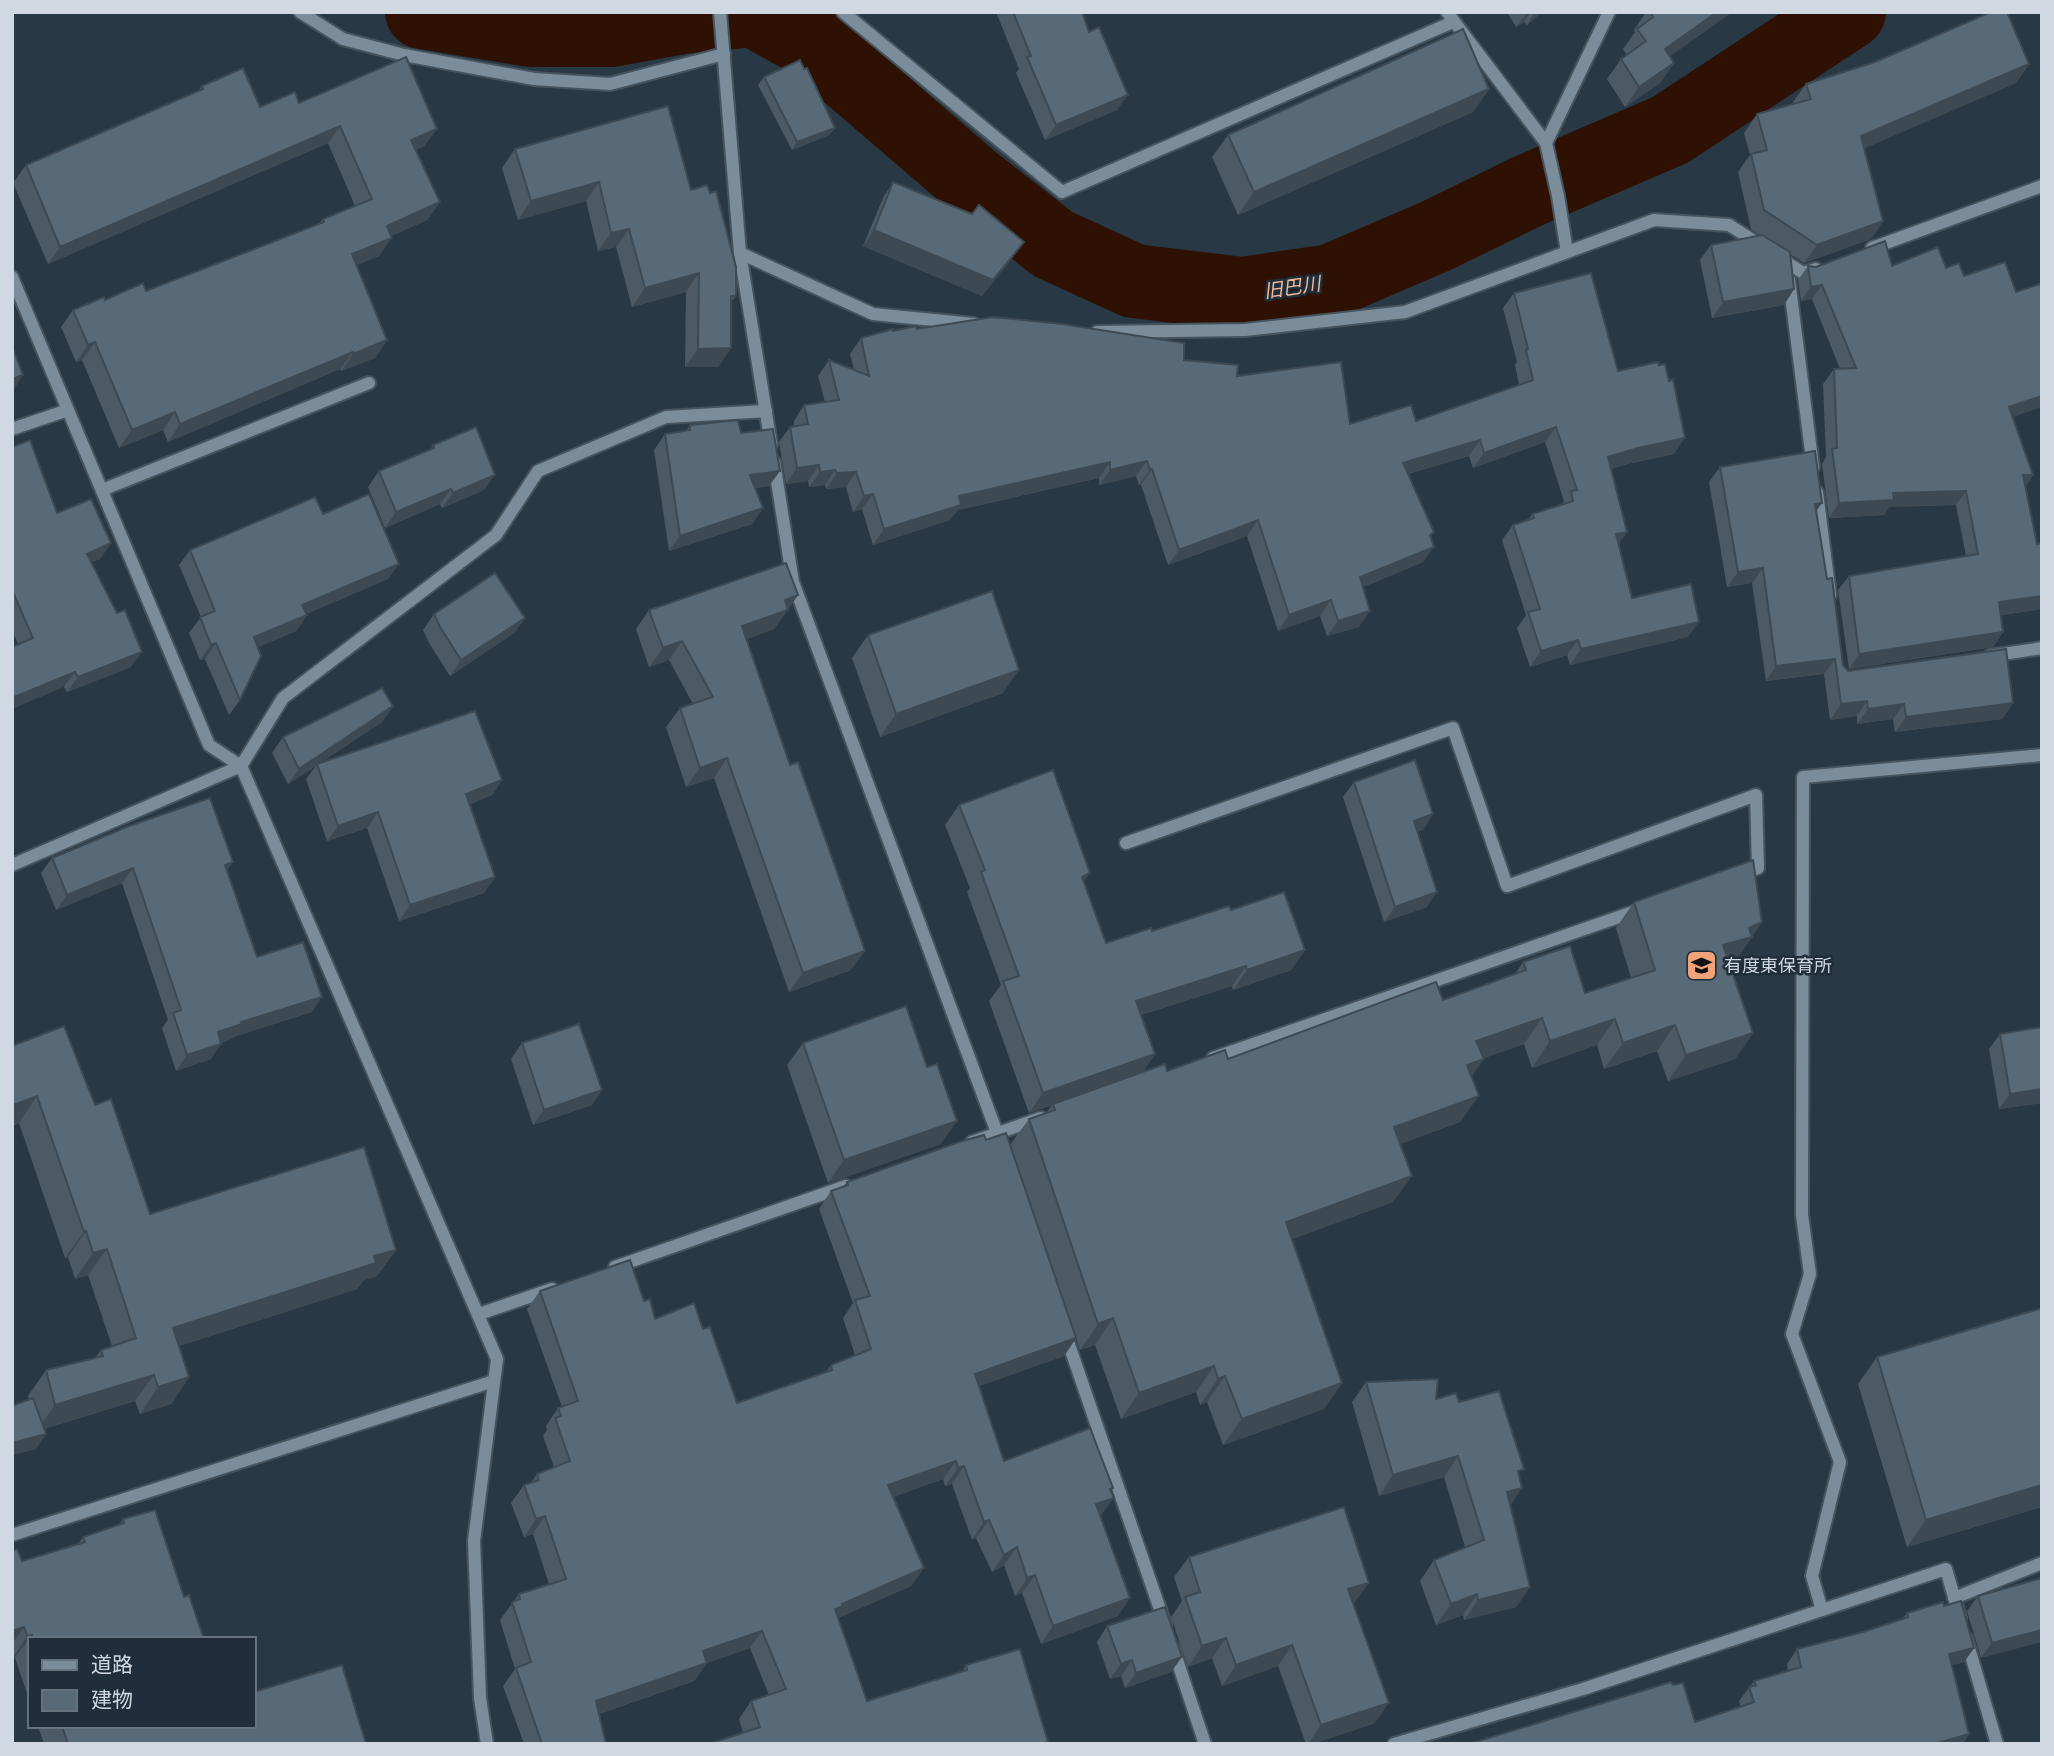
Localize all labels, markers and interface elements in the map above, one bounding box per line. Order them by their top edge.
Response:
water label: 旧巴川 [1262,272,1324,303]
school or university icon: 有度東保育所 [1684,949,1718,983]
place label: 有度東保育所 [1724,955,1832,977]
legend [28,1637,256,1728]
text: 道路 [91,1652,133,1677]
text: 建物 [91,1687,133,1712]

